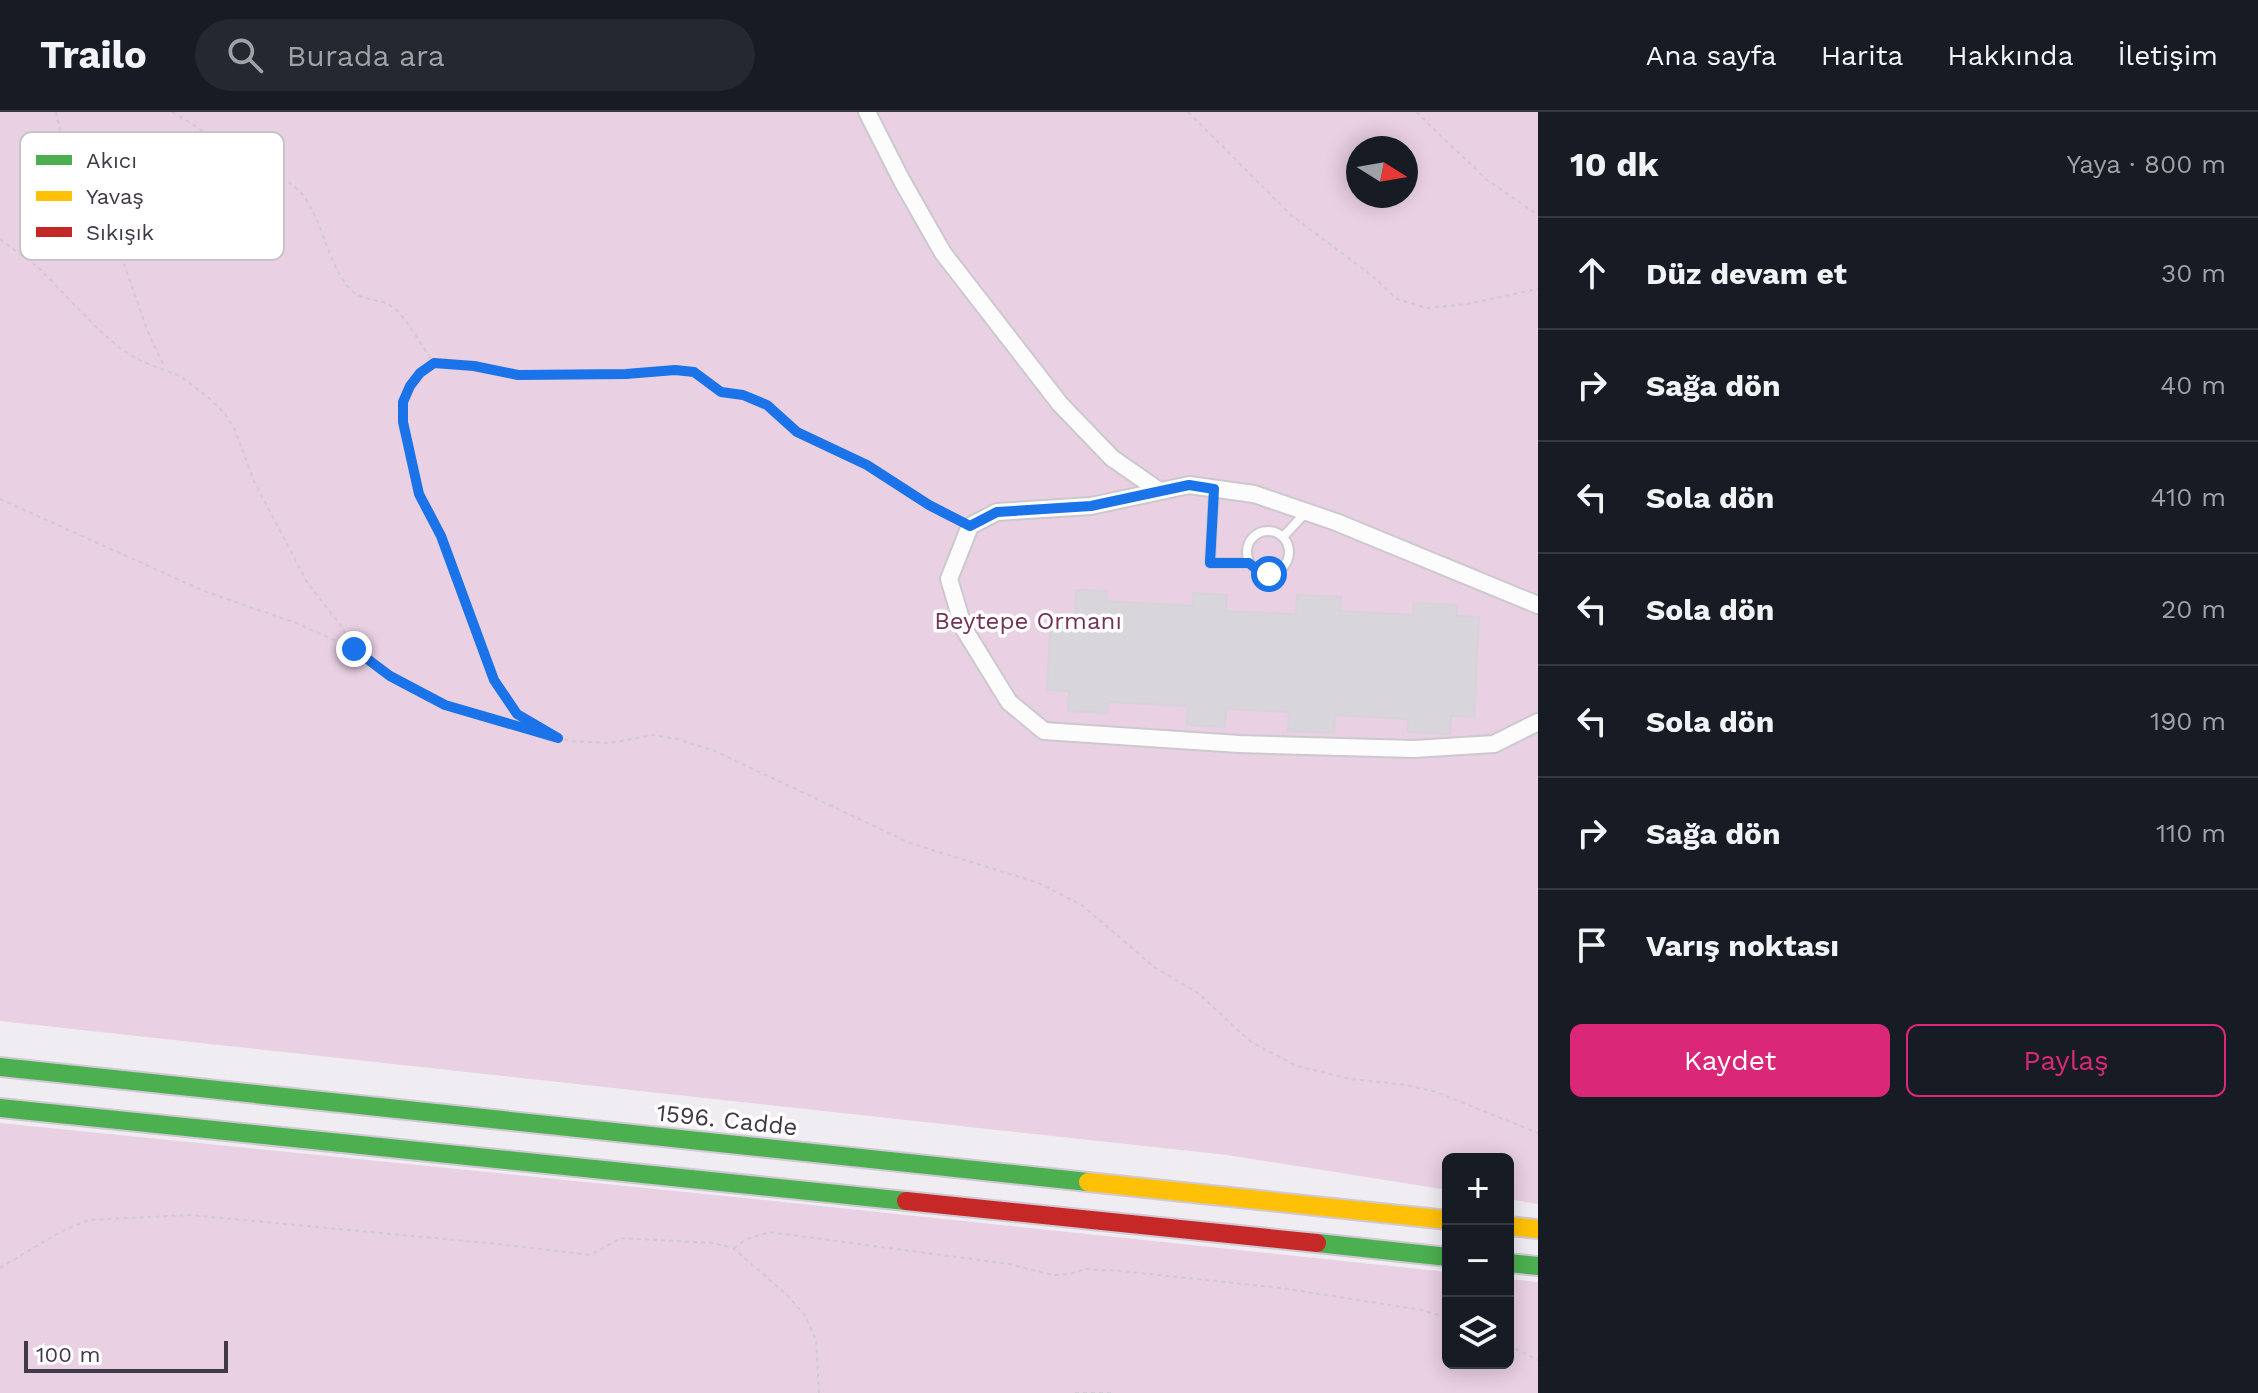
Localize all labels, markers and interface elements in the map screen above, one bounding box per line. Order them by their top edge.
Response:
search box [195,19,755,91]
text: Trailo [40,33,147,77]
icon: search [223,33,267,77]
text: Burada ara [287,38,445,73]
text: Ana sayfa [1646,39,1777,72]
text: Harita [1821,39,1903,72]
text: Hakkında [1947,39,2074,72]
text: İletişim [2118,39,2218,72]
legend [20,132,284,260]
north arrow [1346,136,1418,208]
text: 10 dk [1570,144,1659,184]
text: Akıcı [86,148,137,173]
text: Yaya · 800 m [2067,149,2226,179]
text: Yavaş [86,184,144,209]
text: Sıkışık [86,220,154,245]
icon: ahead [1570,251,1614,295]
text: Düz devam et [1646,256,1847,291]
text: 30 m [2161,258,2226,288]
icon: right [1570,363,1614,407]
text: Sağa dön [1646,368,1781,403]
text: 40 m [2160,370,2226,400]
icon: left [1570,475,1614,519]
text: Sola dön [1646,480,1774,515]
text: 410 m [2151,482,2226,512]
route start [1251,556,1287,592]
icon: left [1570,587,1614,631]
text: Sola dön [1646,592,1774,627]
text: 20 m [2161,594,2226,624]
park label: Beytepe Ormanı [934,607,1122,635]
route end [336,631,372,667]
icon: left [1570,699,1614,743]
text: Sola dön [1646,704,1774,739]
text: 190 m [2150,706,2226,736]
icon: right [1570,811,1614,855]
text: Sağa dön [1646,816,1781,851]
text: 110 m [2156,818,2226,848]
icon: arrive [1570,923,1614,967]
text: Varış noktası [1646,928,1839,963]
button: Kaydet [1570,1024,1890,1097]
button: Paylaş [1906,1024,2226,1097]
street label: 1596. Cadde [655,1099,799,1141]
map controls [1442,1153,1514,1369]
button: + [1442,1153,1514,1225]
button: − [1442,1225,1514,1297]
button: layers [1442,1297,1514,1369]
scale bar [24,1337,228,1373]
text: 100 m [36,1342,100,1367]

